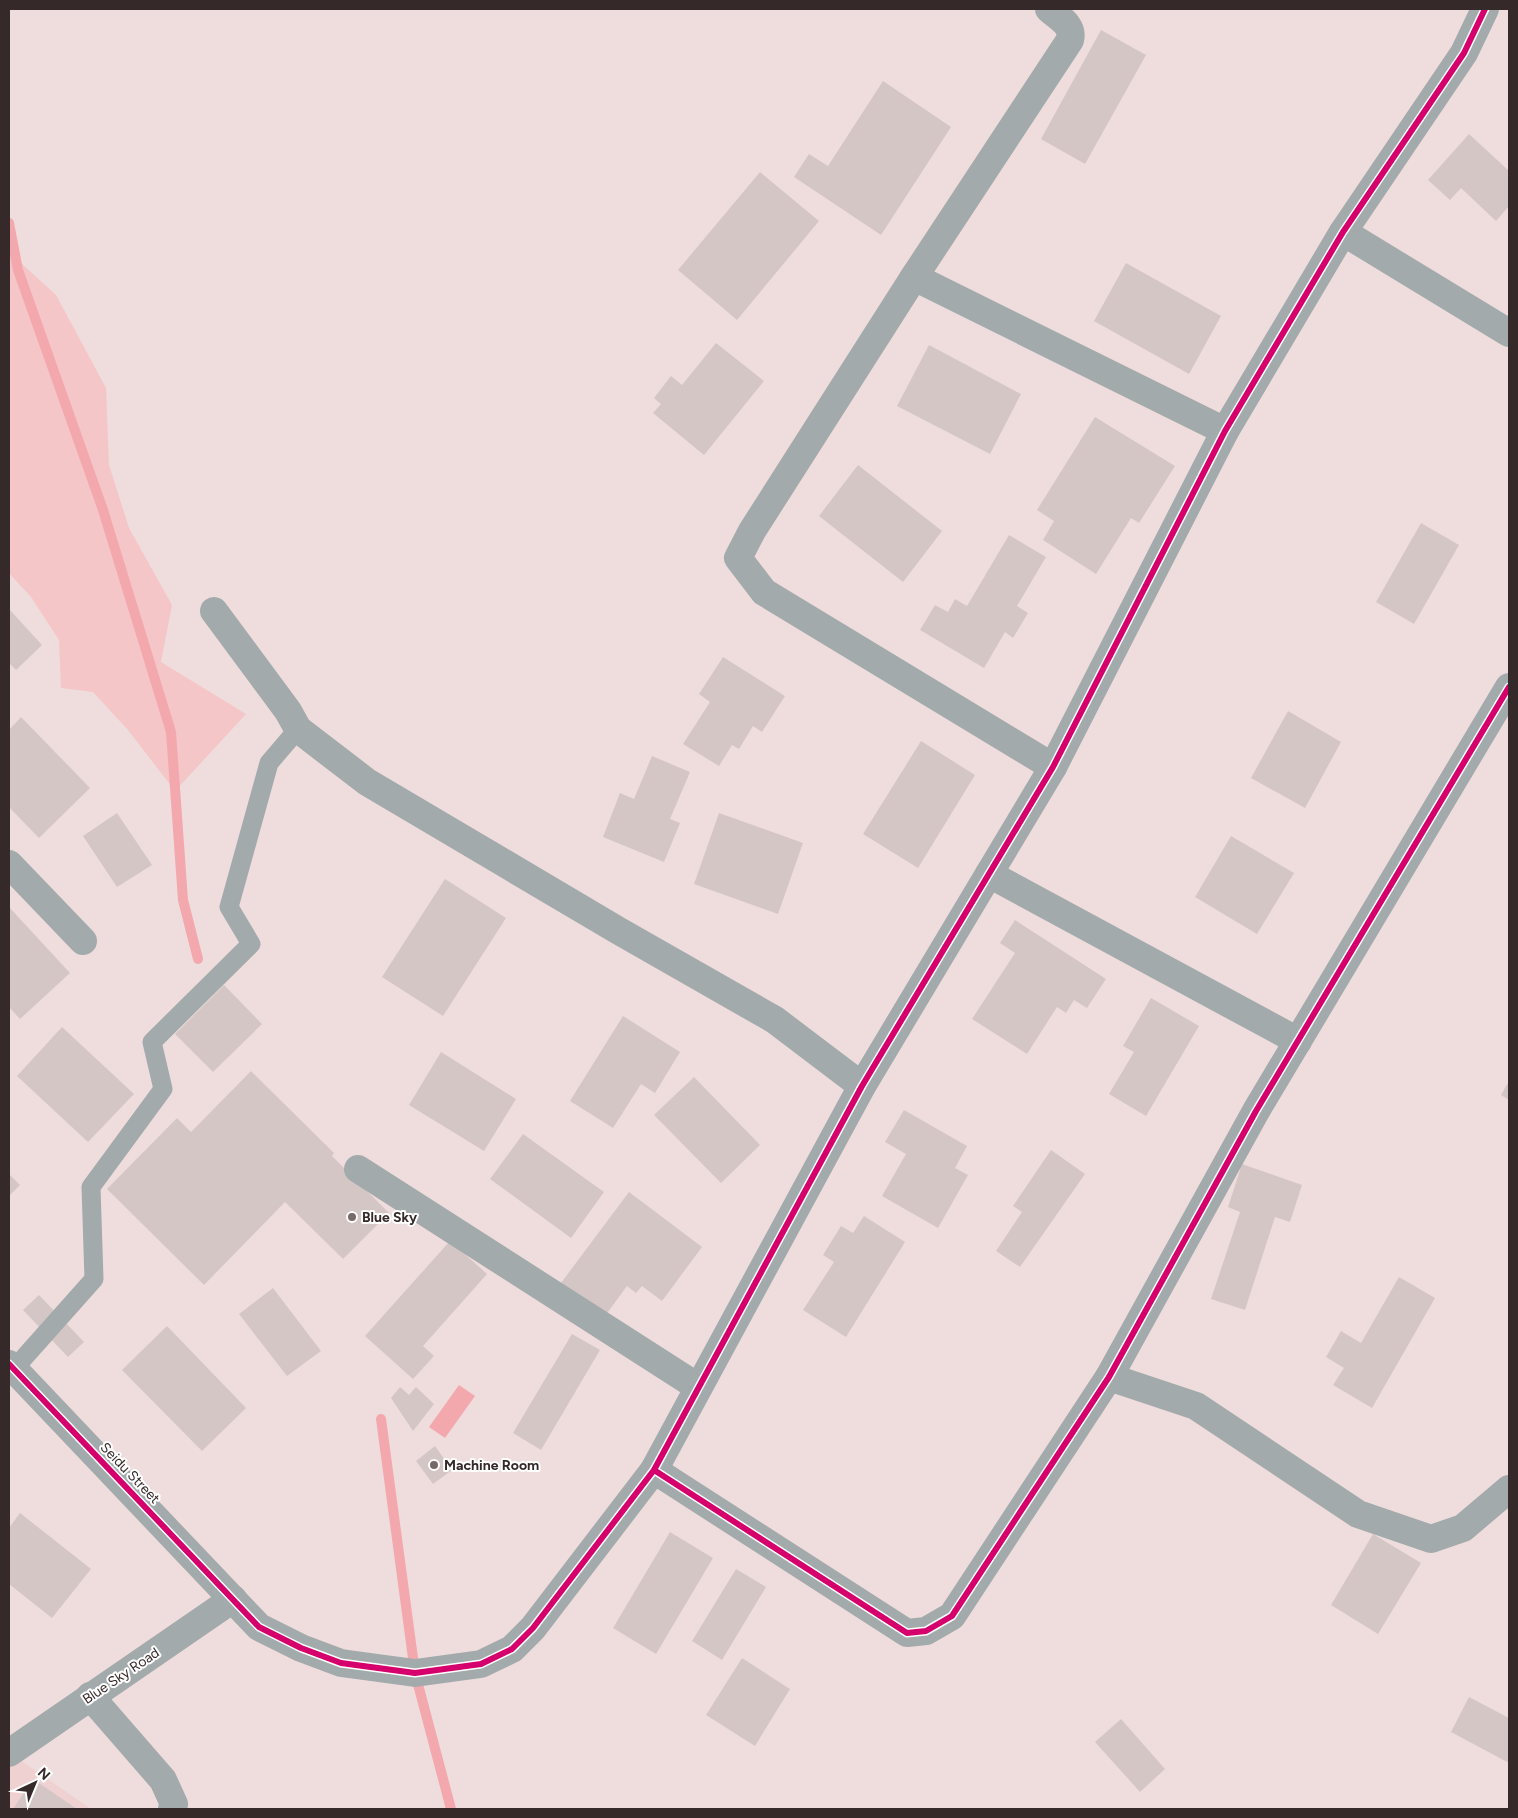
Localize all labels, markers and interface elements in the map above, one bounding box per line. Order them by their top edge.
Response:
place label: Blue Sky [362,1209,418,1226]
marker: Blue Sky [346,1211,358,1223]
street label: Seidu Street [97,1439,163,1507]
place label: Machine Room [444,1457,539,1474]
marker: Machine Room [428,1459,440,1471]
street label: Blue Sky Road [79,1644,163,1708]
north arrow [10,1758,60,1808]
text: N [34,1764,53,1784]

